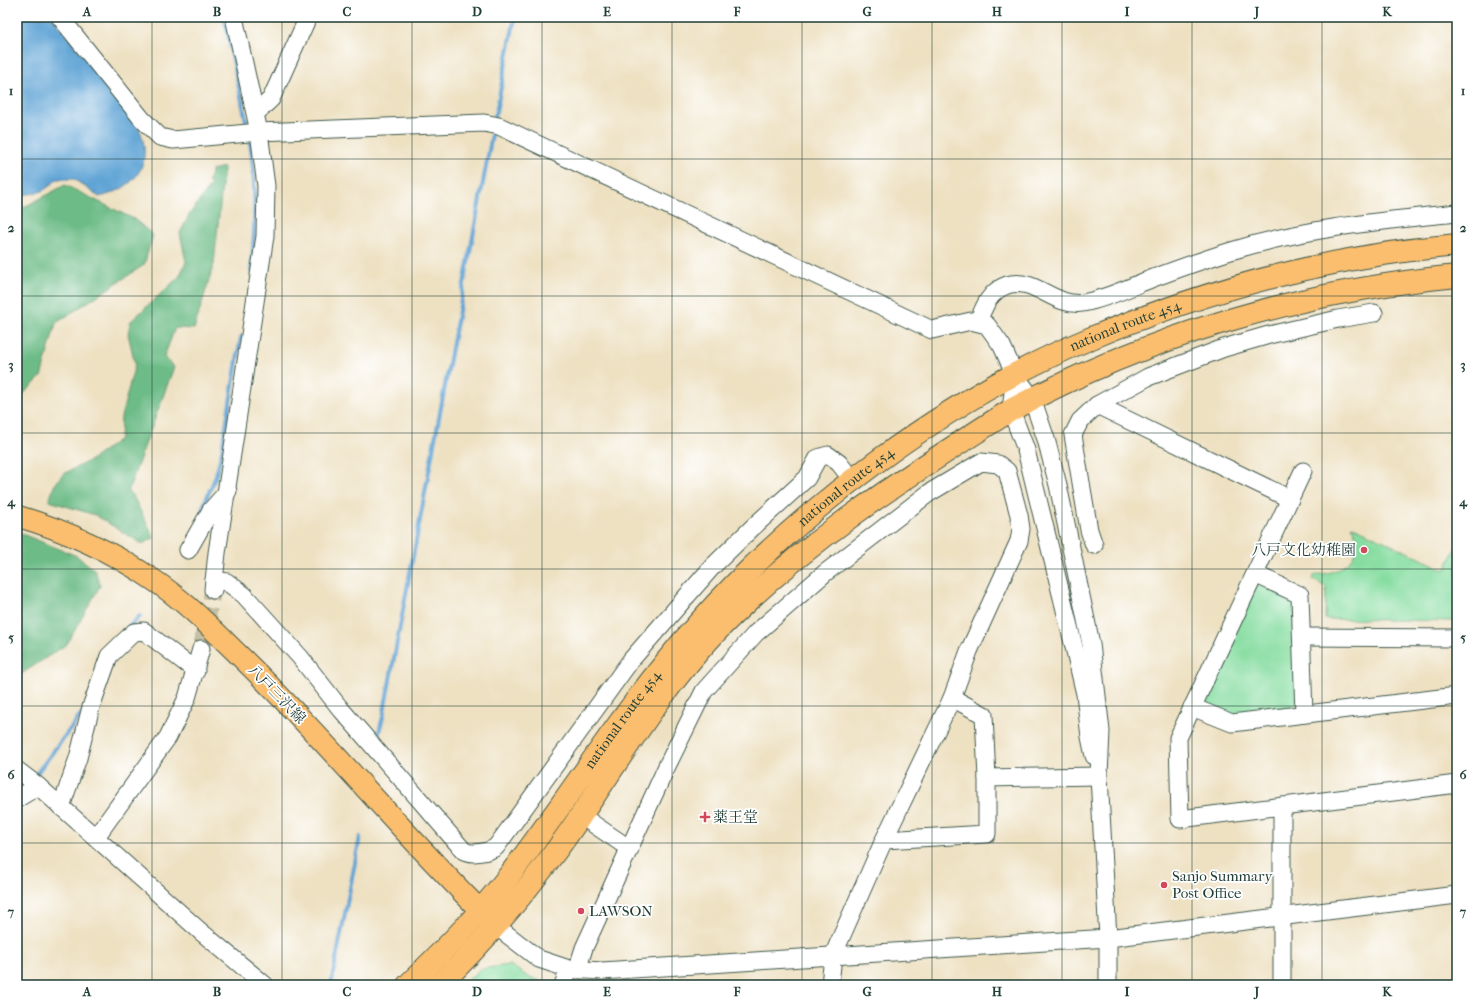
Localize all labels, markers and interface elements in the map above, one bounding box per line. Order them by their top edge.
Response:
text: A [82,4,92,19]
text: B [213,4,222,19]
text: C [343,4,352,19]
text: D [472,4,482,19]
text: E [603,4,611,19]
text: F [733,4,741,19]
text: G [862,4,872,19]
text: H [992,4,1003,19]
text: I [1124,4,1130,19]
text: J [1253,4,1260,20]
text: K [1382,4,1393,19]
text: 1 [9,83,14,98]
text: 1 [1461,83,1466,98]
text: 2 [8,220,15,235]
text: 2 [1460,220,1467,235]
street label: national route 454 [1067,296,1184,355]
text: 3 [8,357,14,373]
text: 3 [1460,357,1466,373]
street label: national route 454 [794,442,899,530]
text: 4 [6,494,16,510]
text: 4 [1458,494,1468,510]
place label: 八戸文化幼稚園 [1251,541,1356,559]
marker: 八戸文化幼稚園 [1359,545,1369,555]
text: 5 [8,630,14,645]
text: 5 [1460,630,1466,645]
street label: 八戸三沢線 [244,661,310,727]
street label: national route 454 [580,666,665,772]
text: 6 [7,767,15,782]
text: 6 [1459,767,1467,782]
place label: 薬王堂 [713,808,758,826]
marker: 薬王堂 [700,812,710,822]
place label: Sanjo Summary Post Office [1172,867,1273,902]
marker: Sanjo Summary Post Office [1159,880,1169,890]
place label: LAWSON [589,902,653,920]
text: 7 [7,904,15,919]
text: 7 [1459,904,1467,919]
marker: LAWSON [576,906,586,916]
text: A [82,984,92,999]
text: B [213,984,222,999]
text: C [343,984,352,999]
text: D [472,984,482,999]
text: E [603,984,611,999]
text: F [733,984,741,999]
text: G [862,984,872,999]
text: H [992,984,1003,999]
text: I [1124,984,1130,999]
text: J [1253,984,1260,1000]
text: K [1382,984,1393,999]

